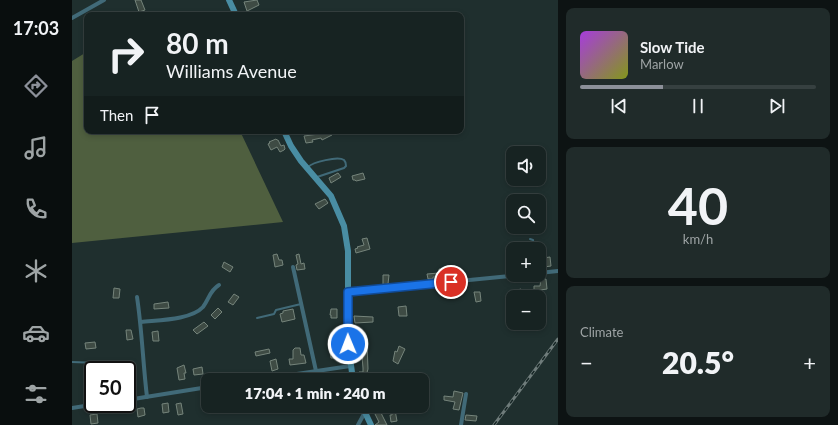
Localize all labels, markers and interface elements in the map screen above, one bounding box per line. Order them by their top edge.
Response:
text: 17:03 [13,17,59,39]
text: 80 m [166,26,229,60]
icon: right [100,28,152,80]
text: Slow Tide [640,38,705,56]
text: Marlow [640,56,684,72]
text: Williams Avenue [166,60,297,82]
icon: directions [22,72,50,100]
icon: previous [608,95,630,117]
icon: pause [687,95,709,117]
icon: next [766,95,788,117]
icon: arrive [141,104,163,126]
text: Then [100,106,133,124]
icon: music [22,134,50,162]
map controls [506,146,546,330]
button: sound [506,146,546,186]
text: 40 [668,174,728,236]
button: search [506,194,546,234]
icon: phone [22,195,50,223]
text: km/h [683,231,713,247]
button: + [506,242,546,282]
icon: climate [22,257,50,285]
pin [434,265,468,299]
icon: arrive [440,271,462,293]
button: − [506,290,546,330]
icon: car [22,319,50,347]
position arrow [327,323,369,365]
text: Climate [580,324,623,340]
text: 20.5° [662,344,734,380]
text: − [580,349,593,376]
text: + [803,349,816,376]
speed limit sign: 50 [84,361,136,413]
icon: filters [22,380,50,408]
text: 17:04 · 1 min · 240 m [244,384,386,402]

